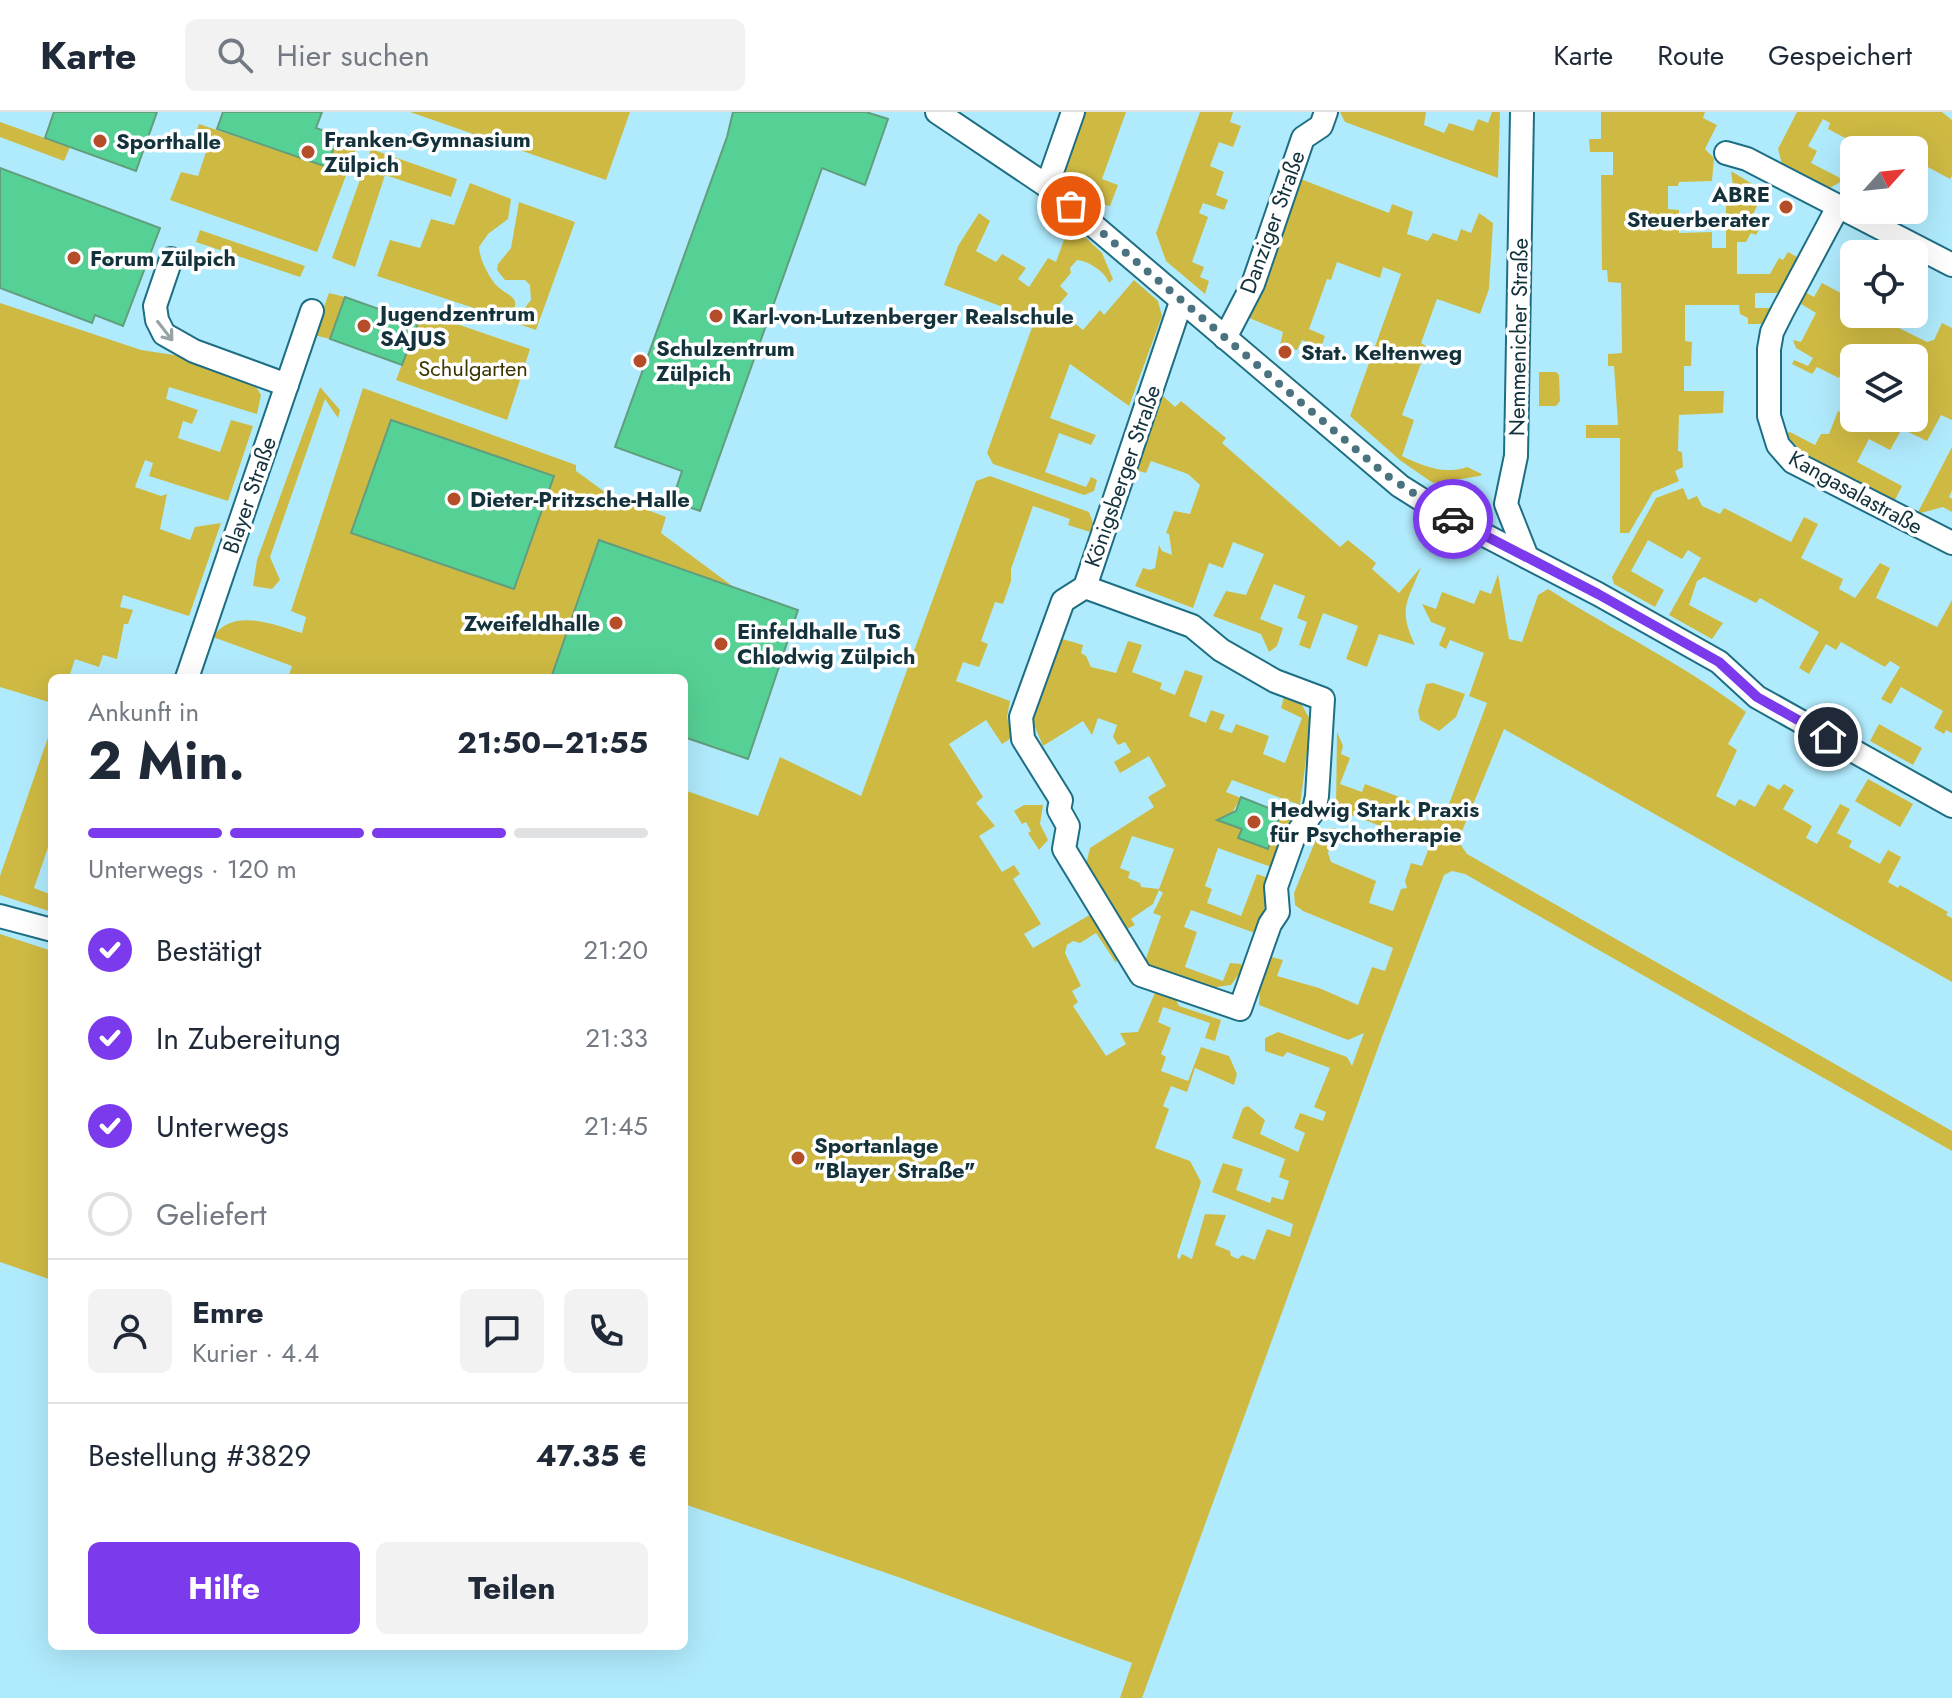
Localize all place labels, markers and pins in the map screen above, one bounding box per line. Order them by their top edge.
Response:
place label: Franken-Gymnasium Zülpich [324,123,531,180]
place label: Sporthalle [116,125,221,157]
marker: Sporthalle [91,132,109,150]
marker: Franken-Gymnasium Zülpich [299,143,317,161]
pin [1037,172,1105,240]
place label: ABRE Steuerberater [1627,178,1770,235]
marker: ABRE Steuerberater [1777,198,1795,216]
place label: Forum Zülpich [90,242,236,274]
marker: Forum Zülpich [65,249,83,267]
place label: Jugendzentrum SAJUS [376,297,535,354]
place label: Karl-von-Lutzenberger Realschule [732,300,1074,332]
marker: Karl-von-Lutzenberger Realschule [707,307,725,325]
marker: Jugendzentrum SAJUS [355,317,373,335]
place label: Schulzentrum Zülpich [656,332,795,389]
place label: Stat. Keltenweg [1301,336,1462,368]
marker: Stat. Keltenweg [1276,343,1294,361]
marker: Schulzentrum Zülpich [631,352,649,370]
place label: Dieter-Pritzsche-Halle [470,483,690,515]
marker: Dieter-Pritzsche-Halle [445,490,463,508]
place label: Zweifeldhalle [464,607,600,639]
marker: Zweifeldhalle [607,614,625,632]
place label: Einfeldhalle TuS Chlodwig Zülpich [737,615,916,672]
marker: Einfeldhalle TuS Chlodwig Zülpich [712,635,730,653]
pin [1794,703,1862,771]
place label: Hedwig Stark Praxis für Psychotherapie [1270,793,1479,850]
marker: Hedwig Stark Praxis für Psychotherapie [1245,813,1263,831]
place label: Sportanlage "Blayer Straße" [814,1129,975,1186]
marker: Sportanlage "Blayer Straße" [789,1149,807,1167]

